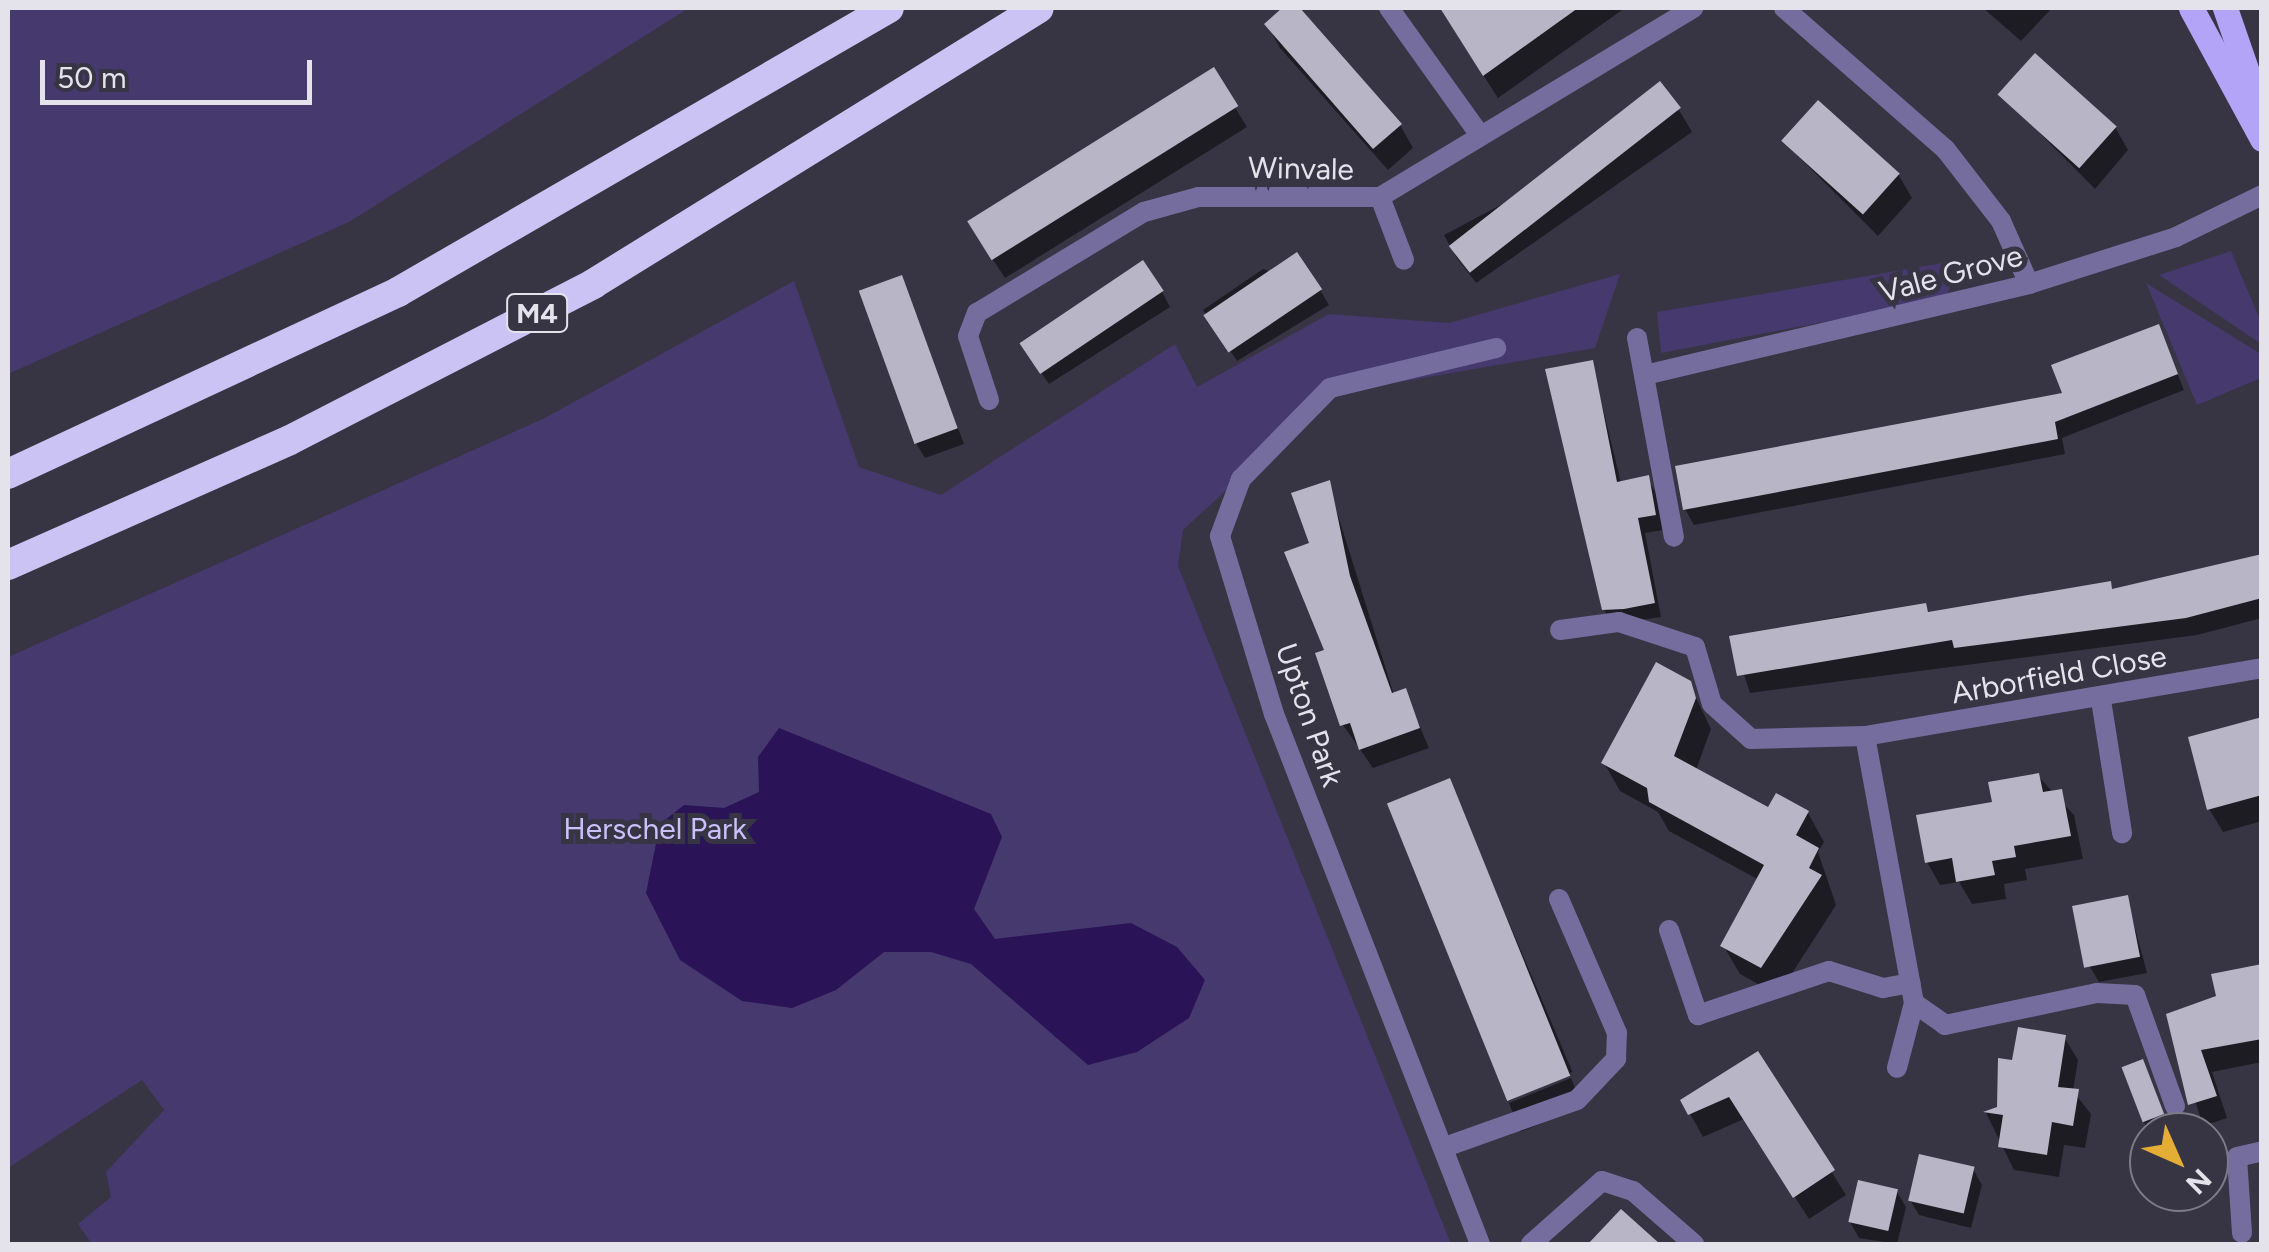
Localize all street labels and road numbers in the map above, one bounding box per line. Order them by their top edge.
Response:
street label: Winvale [1248,150,1354,188]
street label: Vale Grove [1875,238,2027,310]
road number: M4 [504,290,570,336]
street label: Arborfield Close [1949,638,2169,712]
street label: Upton Park [1268,639,1350,791]

